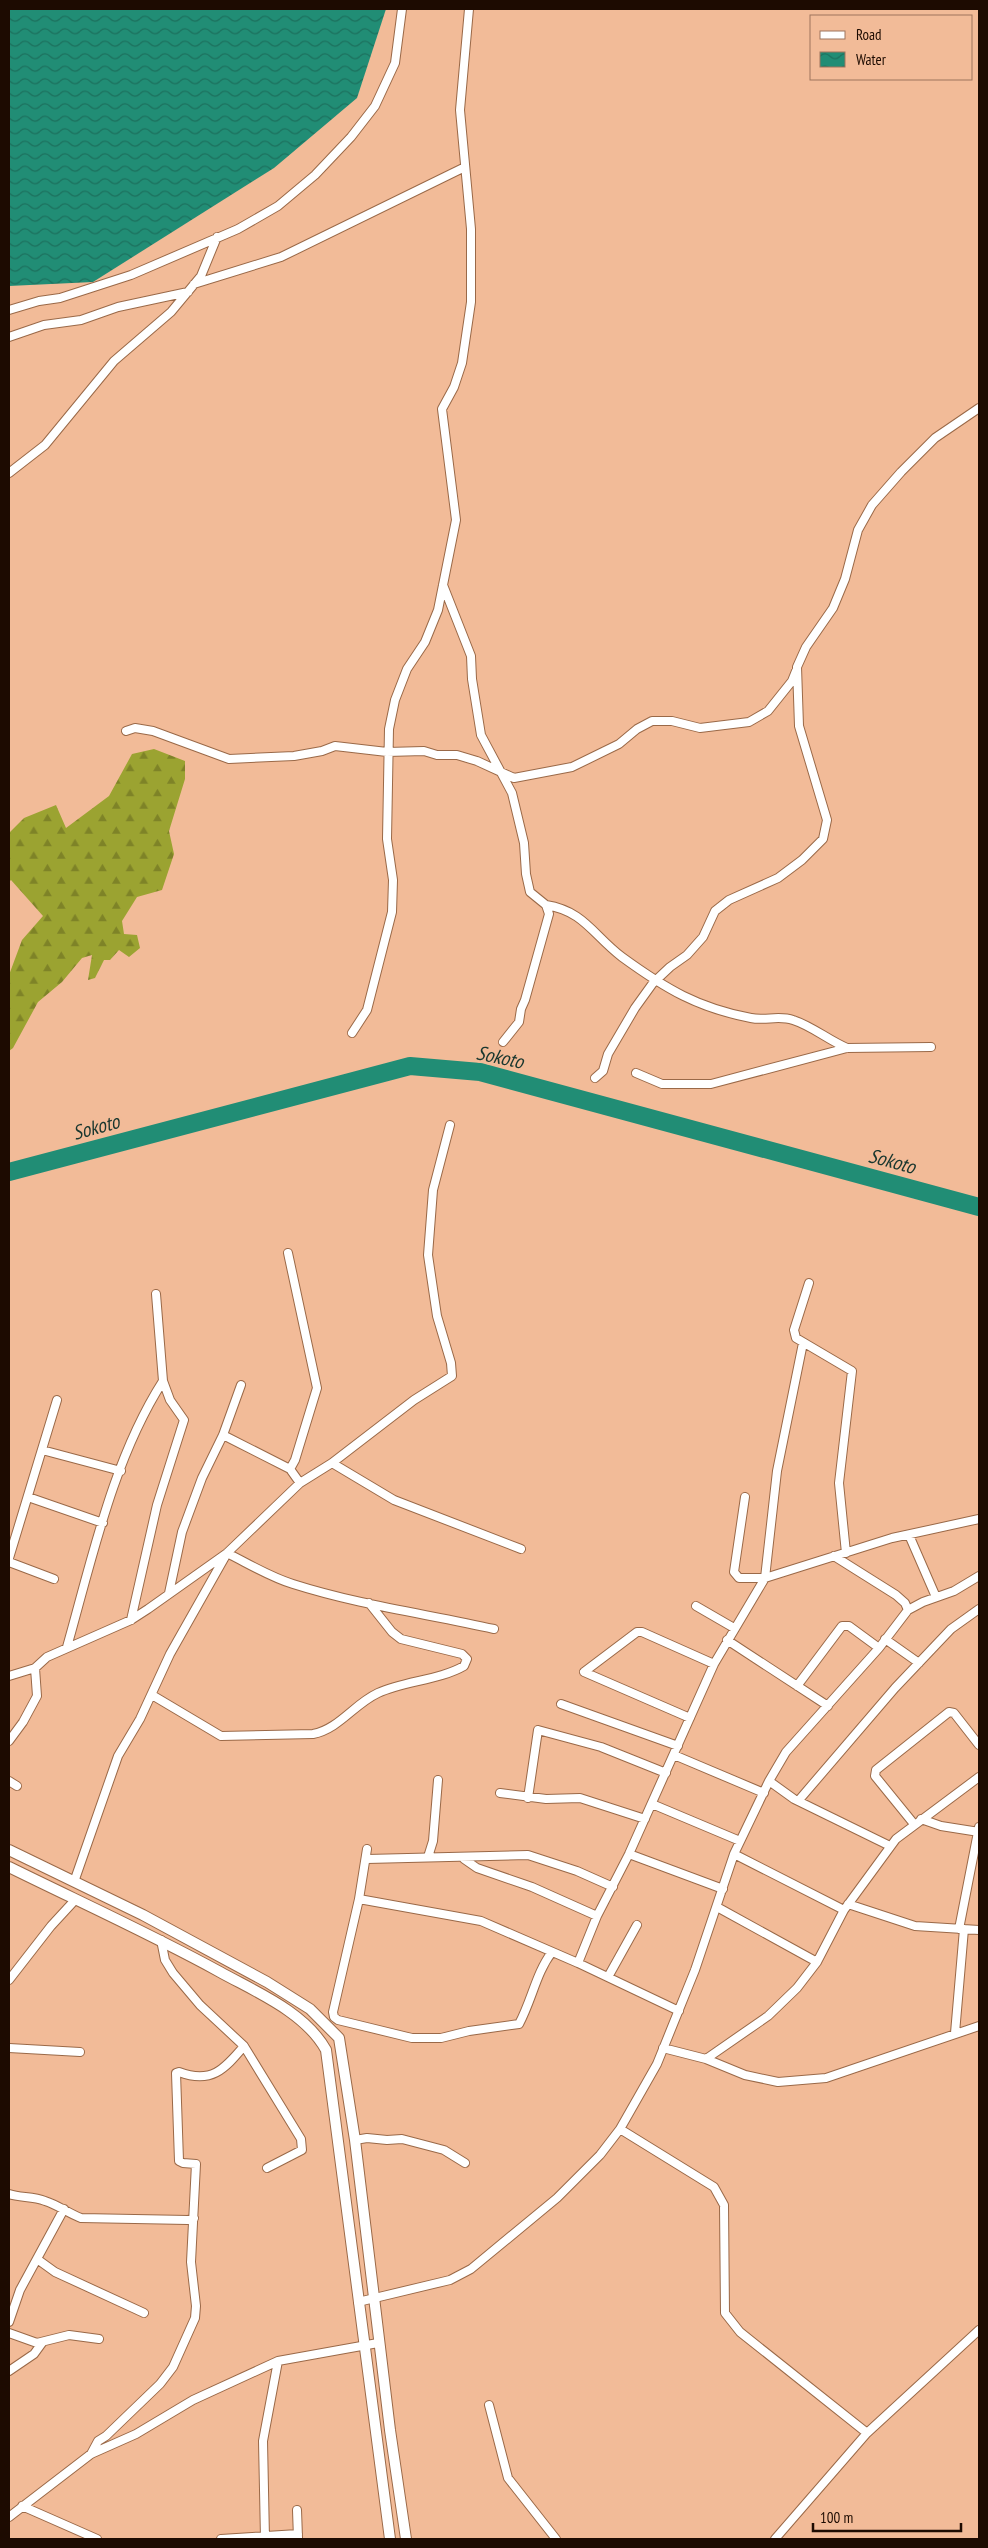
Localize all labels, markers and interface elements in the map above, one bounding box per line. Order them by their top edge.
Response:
legend [810,15,973,80]
text: Road [856,25,882,44]
text: Water [856,50,887,69]
water label: Sokoto [474,1039,527,1075]
water label: Sokoto [70,1108,124,1146]
water label: Sokoto [866,1142,920,1180]
scale bar [813,2500,960,2532]
text: 100 m [820,2508,853,2527]

